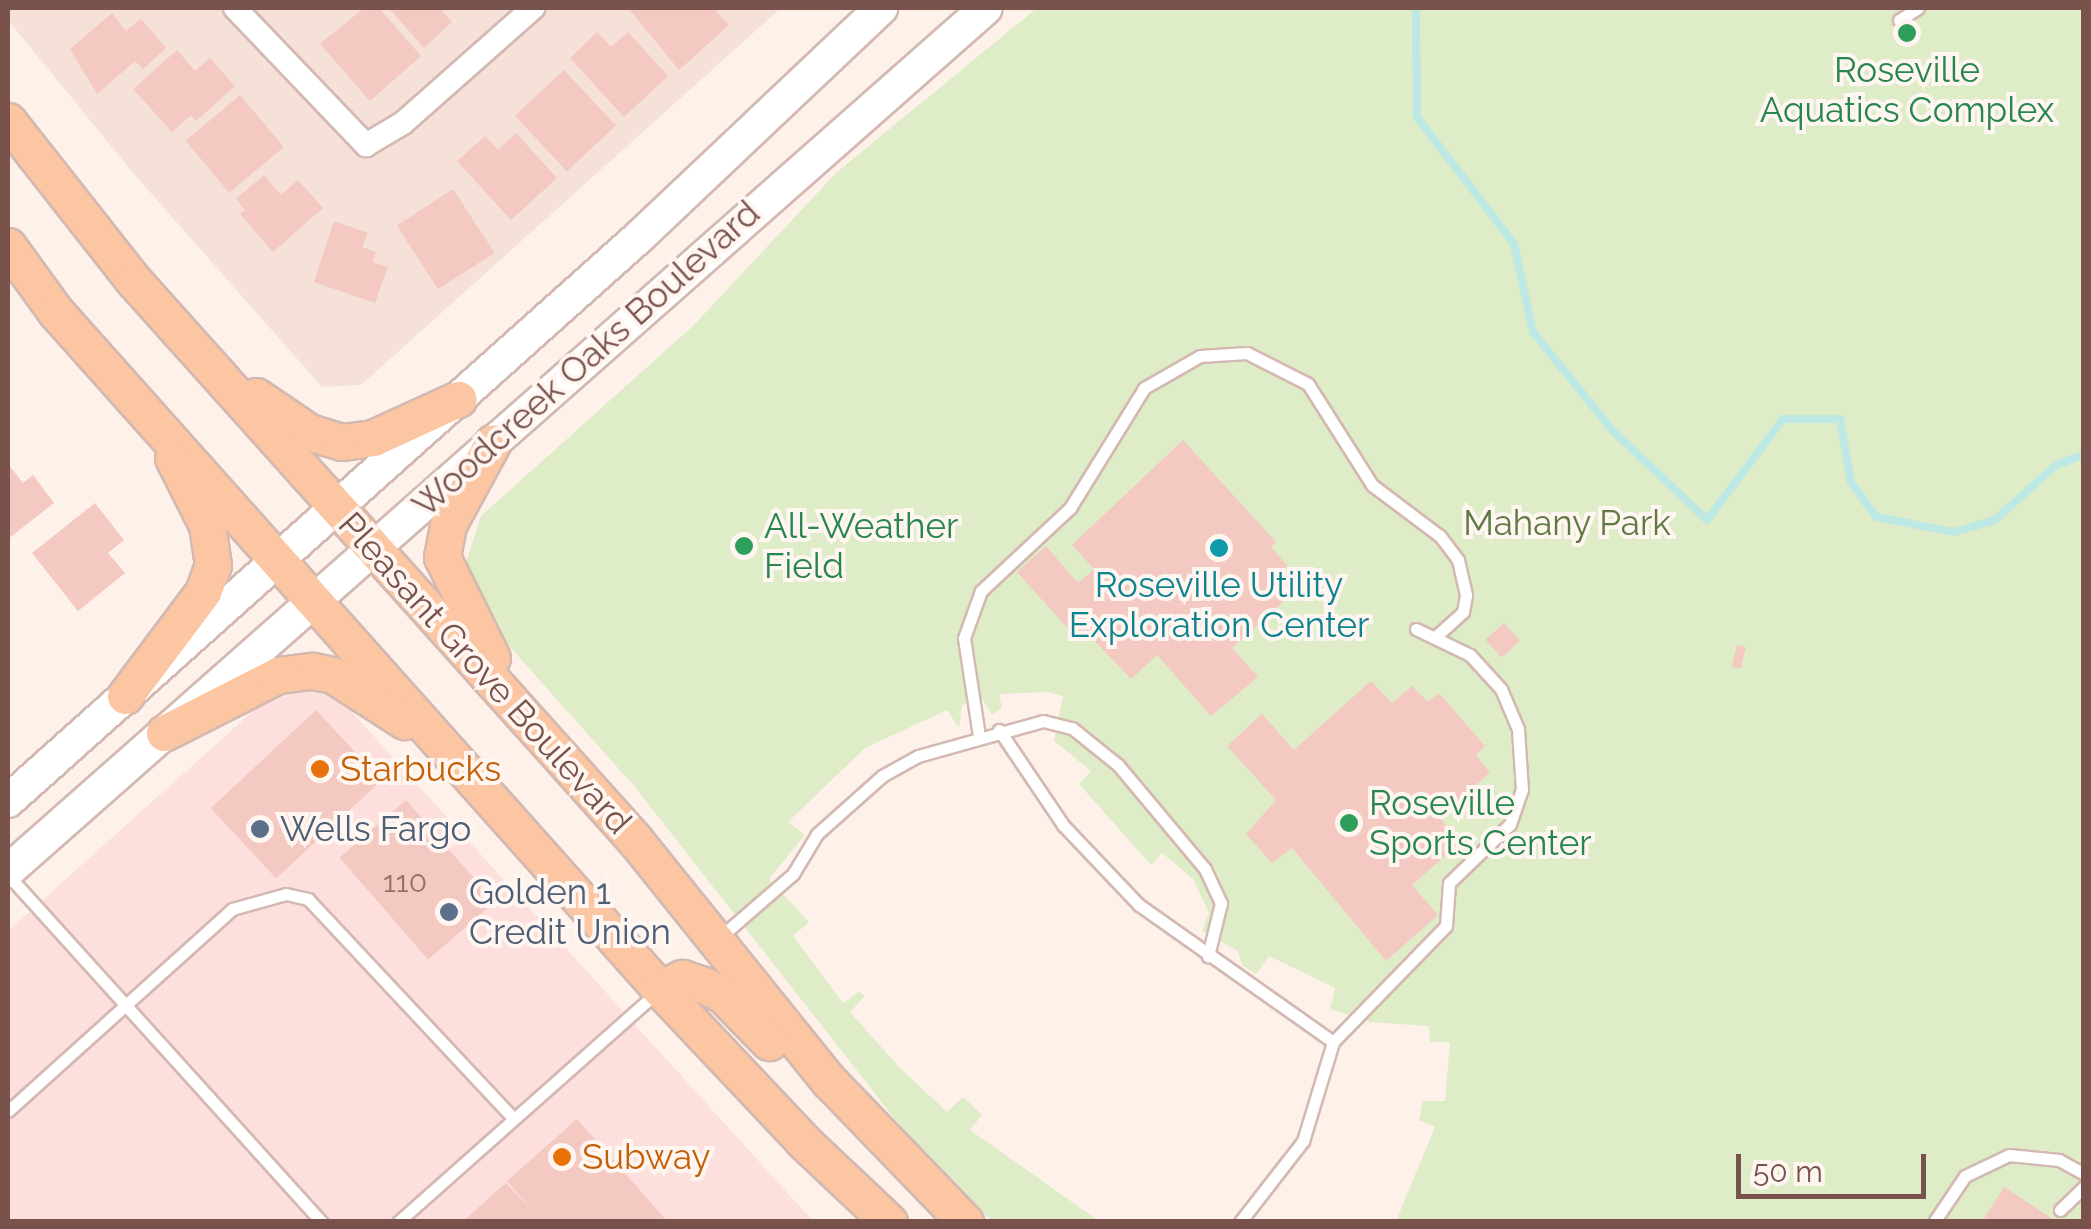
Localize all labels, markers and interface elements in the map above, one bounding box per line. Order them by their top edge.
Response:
marker: Roseville Aquatics Complex [1896,22,1918,44]
place label: Roseville Aquatics Complex [1760,49,2054,131]
street label: Woodcreek Oaks Boulevard [404,192,768,526]
park label: Mahany Park [1463,502,1671,544]
street label: Pleasant Grove Boulevard [330,504,640,842]
place label: All-Weather Field [764,505,958,587]
marker: All-Weather Field [733,535,755,557]
marker: Roseville Utility Exploration Center [1208,537,1230,559]
place label: Roseville Utility Exploration Center [1069,564,1369,646]
place label: Starbucks [340,748,501,790]
marker: Starbucks [309,758,331,780]
place label: Roseville Sports Center [1369,782,1592,864]
place label: Wells Fargo [280,808,471,850]
marker: Roseville Sports Center [1338,812,1360,834]
marker: Wells Fargo [249,818,271,840]
house number: 110 [383,864,427,900]
place label: Golden 1 Credit Union [469,871,671,953]
marker: Golden 1 Credit Union [438,901,460,923]
scale bar [1741,1134,1931,1196]
place label: Subway [582,1136,711,1178]
marker: Subway [551,1146,573,1168]
text: 50 m [1753,1154,1823,1189]

